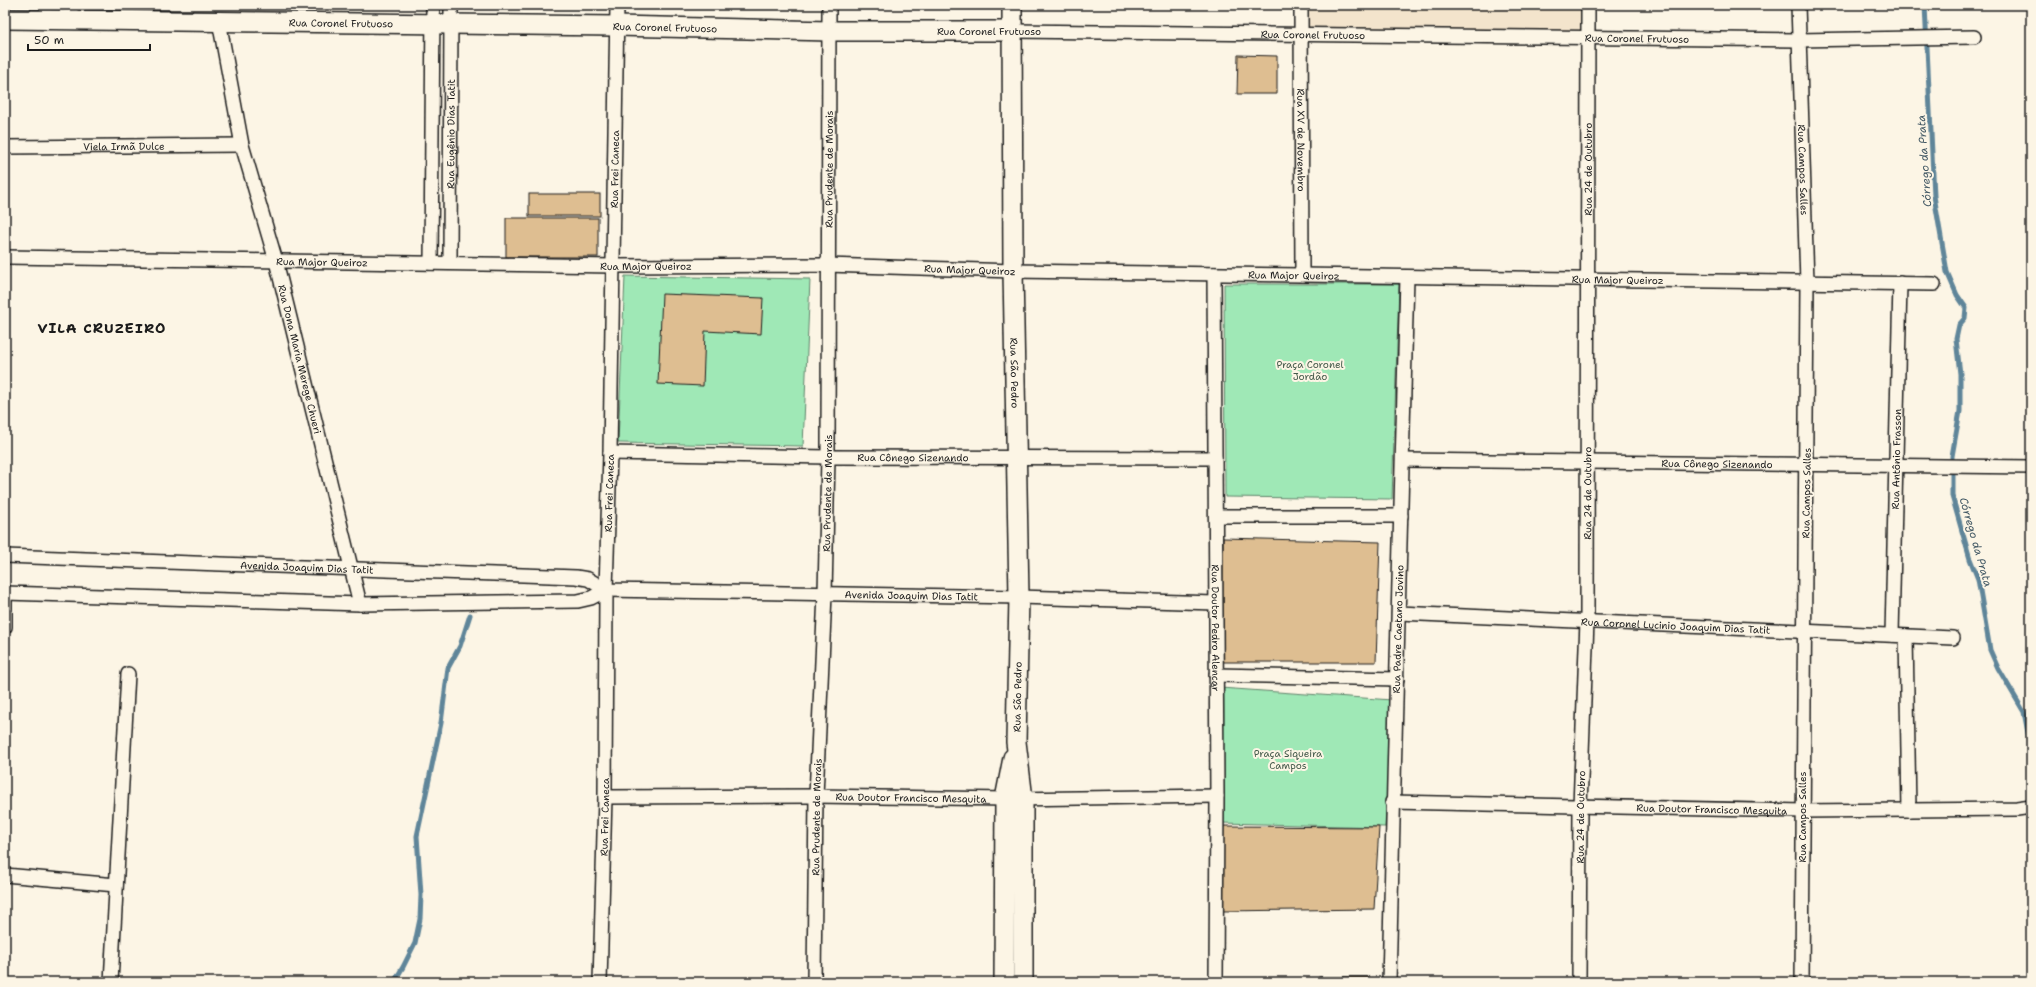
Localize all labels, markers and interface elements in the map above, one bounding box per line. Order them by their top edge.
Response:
street label: Rua Coronel Frutuoso [289,16,393,30]
street label: Rua Coronel Frutuoso [613,20,717,35]
street label: Rua Coronel Frutuoso [937,25,1041,38]
scale bar [28,26,150,52]
street label: Rua Coronel Frutuoso [1261,28,1365,42]
text: 50 m [34,32,64,48]
street label: Rua Coronel Frutuoso [1585,32,1689,46]
street label: Rua Eugênio Dias Tatit [444,79,458,189]
street label: Rua XV de Novembro [1294,89,1308,191]
street label: Rua Prudente de Morais [823,110,836,228]
water label: Córrego da Prata [1914,114,1935,208]
street label: Rua 24 de Outubro [1582,123,1595,216]
street label: Rua Campos Salles [1795,124,1811,216]
street label: Rua Frei Caneca [608,129,622,208]
street label: Viela Irmã Dulce [83,140,165,153]
street label: Rua Major Queiroz [276,255,368,269]
street label: Rua Major Queiroz [600,260,692,273]
street label: Rua Major Queiroz [924,262,1016,278]
street label: Rua Major Queiroz [1248,268,1340,283]
street label: Rua Major Queiroz [1572,273,1664,287]
street label: Rua Dona Maria Merege Chueri [275,283,324,435]
district label: VILA CRUZEIRO [38,319,166,337]
street label: Rua São Pedro [1007,338,1022,408]
park label: Praça Coronel Jordão [1276,358,1344,383]
street label: Rua Antônio Frasson [1889,409,1904,510]
street label: Rua Prudente de Morais [820,434,835,552]
street label: Rua 24 de Outubro [1581,447,1594,540]
street label: Rua Campos Salles [1799,447,1814,538]
street label: Rua Cônego Sizenando [857,451,969,464]
street label: Rua Frei Caneca [602,453,617,532]
street label: Rua Cônego Sizenando [1661,457,1773,471]
water label: Córrego da Prata [1956,496,1996,589]
street label: Avenida Joaquim Dias Tatit [240,559,374,577]
street label: Rua Doutor Pedro Alencar [1209,564,1222,692]
street label: Rua Padre Caetano Jovino [1390,565,1406,694]
street label: Avenida Joaquim Dias Tatit [844,588,978,603]
street label: Rua Coronel Lucinio Joaquim Dias Tatit [1581,615,1771,637]
street label: Rua São Pedro [1010,662,1025,732]
park label: Praça Siqueira Campos [1254,747,1323,772]
street label: Rua Prudente de Morais [809,758,825,876]
street label: Rua 24 de Outubro [1574,770,1588,864]
street label: Rua Campos Salles [1796,772,1809,862]
street label: Rua Frei Caneca [597,777,612,856]
street label: Rua Doutor Francisco Mesquita [835,790,987,806]
street label: Rua Doutor Francisco Mesquita [1636,801,1788,818]

